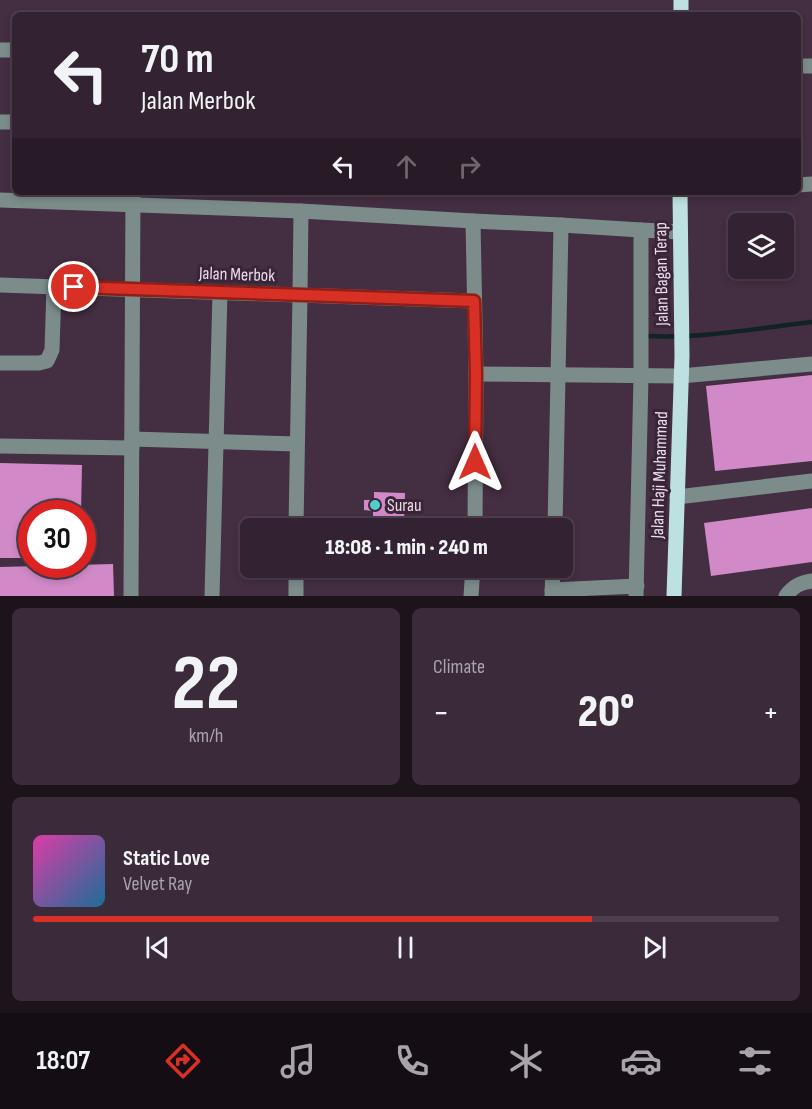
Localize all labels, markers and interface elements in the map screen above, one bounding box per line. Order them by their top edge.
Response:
text: 70 m [141,34,214,85]
icon: left [42,36,120,114]
text: Jalan Merbok [141,85,256,117]
icon: left [327,150,360,183]
icon: ahead [390,150,423,183]
icon: right [453,150,486,183]
map controls [728,213,794,279]
button: layers [728,213,794,279]
street label: Jalan Bagan Terap [650,222,673,327]
pin [48,261,99,312]
street label: Jalan Merbok [197,263,276,286]
icon: arrive [57,270,90,303]
street label: Jalan Haji Muhammad [647,411,672,540]
position arrow [443,430,507,494]
place label: Surau [387,495,422,516]
marker: Surau [368,498,382,512]
speed limit sign: 30 [18,500,96,578]
text: 18:08 · 1 min · 240 m [325,534,488,561]
text: 22 [172,638,240,731]
text: Climate [433,655,485,679]
text: 20° [578,685,634,740]
text: − [433,693,449,733]
text: + [763,693,779,733]
text: km/h [189,724,223,748]
text: Static Love [123,845,210,872]
text: Velvet Ray [123,872,192,896]
icon: previous [141,931,174,964]
icon: pause [389,931,422,964]
icon: next [638,931,671,964]
icon: directions [162,1040,204,1082]
icon: music [277,1040,319,1082]
icon: phone [391,1040,433,1082]
icon: climate [505,1040,547,1082]
icon: car [620,1040,662,1082]
icon: filters [734,1040,776,1082]
text: 18:07 [36,1045,90,1077]

